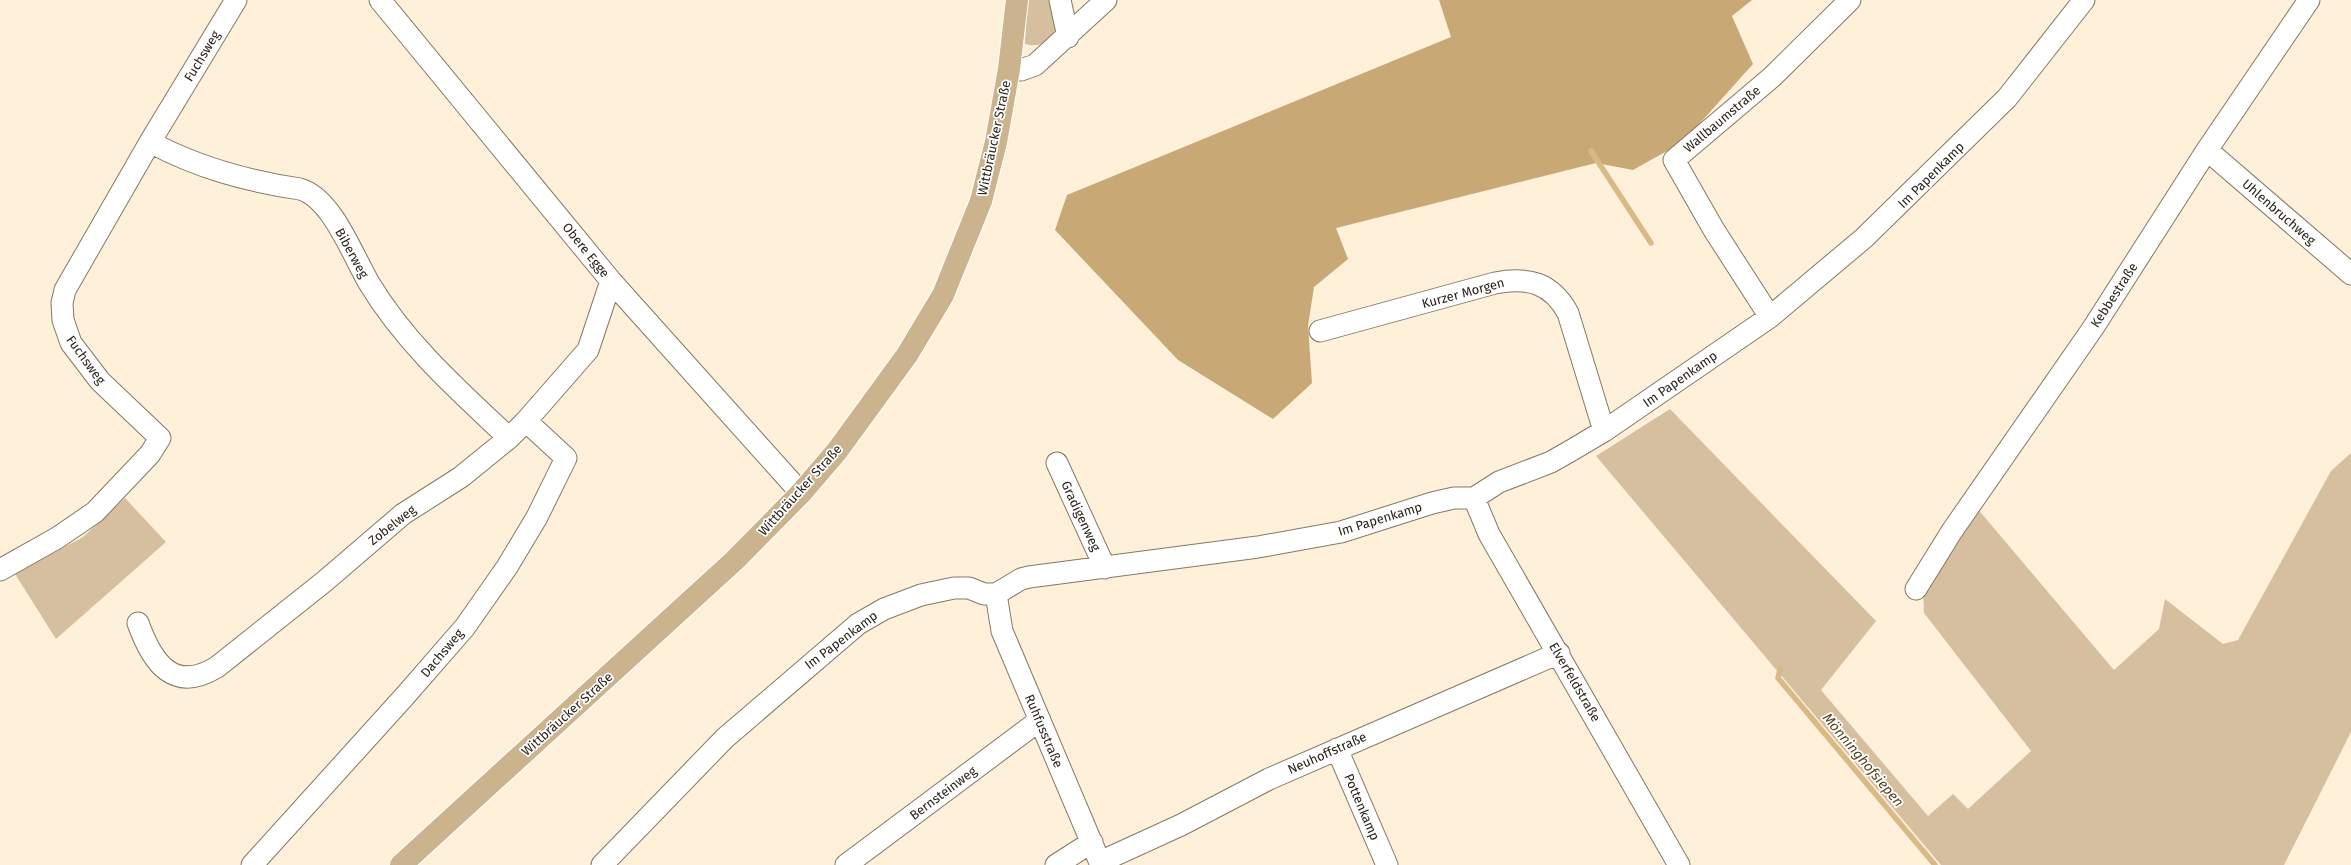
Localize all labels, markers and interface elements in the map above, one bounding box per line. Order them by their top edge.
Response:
street label: Fuchsweg [181,28,223,84]
street label: Wittbräucker Straße [974,79,1014,197]
street label: Wallbaumstraße [1681,83,1763,155]
street label: Im Papenkamp [1895,139,1967,211]
street label: Uhlenbruchweg [2239,176,2319,248]
street label: Obere Egge [559,220,613,280]
street label: Biberweg [332,226,372,281]
street label: Kebbestraße [2087,260,2141,330]
street label: Kurzer Morgen [1420,275,1506,311]
street label: Fuchsweg [63,333,109,387]
street label: Im Papenkamp [1640,348,1720,410]
street label: Wittbräucker Straße [755,441,845,539]
street label: Gradigenweg [1058,479,1104,554]
street label: Im Papenkamp [1336,499,1424,539]
street label: Zobelweg [365,502,419,548]
street label: Im Papenkamp [802,608,880,672]
street label: Dachsweg [418,626,467,680]
street label: Elverfeldstraße [1546,640,1604,724]
street label: Wittbräucker Straße [518,669,616,759]
street label: Ruhfusstraße [1022,692,1066,770]
water label: Mönninghofsiepen [1819,710,1907,810]
street label: Neuhoffstraße [1285,729,1369,777]
street label: Bernsteinweg [907,763,980,823]
street label: Pottenkamp [1341,771,1383,843]

